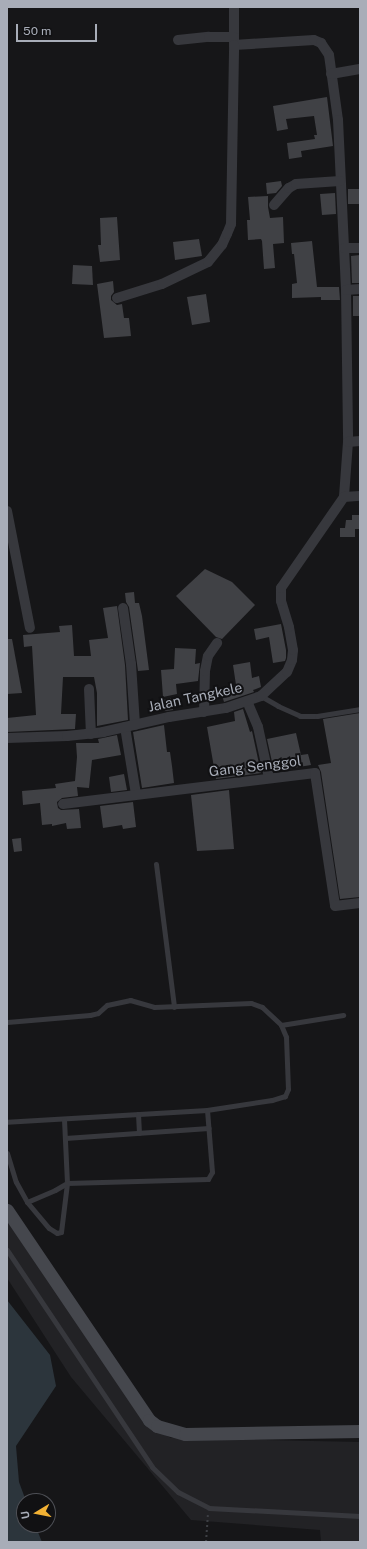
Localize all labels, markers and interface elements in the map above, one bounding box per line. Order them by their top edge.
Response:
scale bar [18,16,99,42]
text: 50 m [23,24,51,38]
street label: Jalan Tangkele [146,679,244,715]
street label: Gang Senggol [208,752,302,780]
north arrow [16,1493,56,1533]
text: U [19,1510,32,1520]

